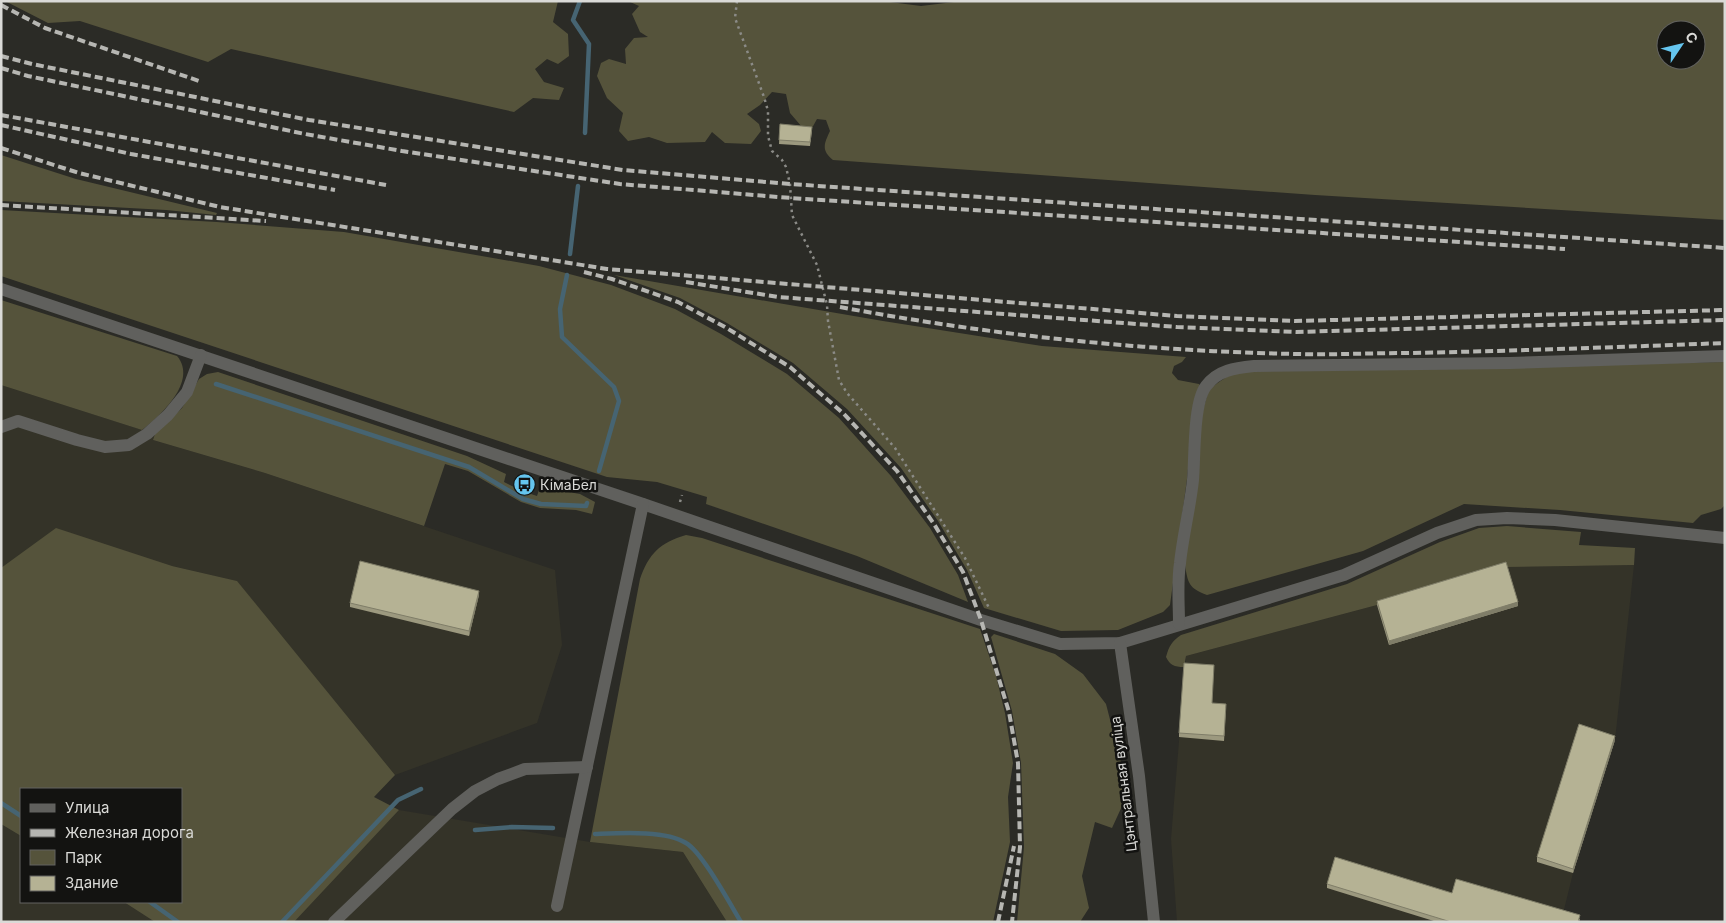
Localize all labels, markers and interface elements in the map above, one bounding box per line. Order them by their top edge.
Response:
north arrow [1656,20,1706,70]
text: С [1682,28,1702,46]
bus stop icon: КімаБел [512,472,536,496]
place label: КімаБел [540,476,597,493]
street label: Цэнтральная вуліца [1106,715,1140,853]
legend [20,788,182,903]
text: Улица [65,798,109,817]
text: Железная дорога [65,823,194,842]
text: Парк [65,848,102,867]
text: Здание [65,873,119,892]

